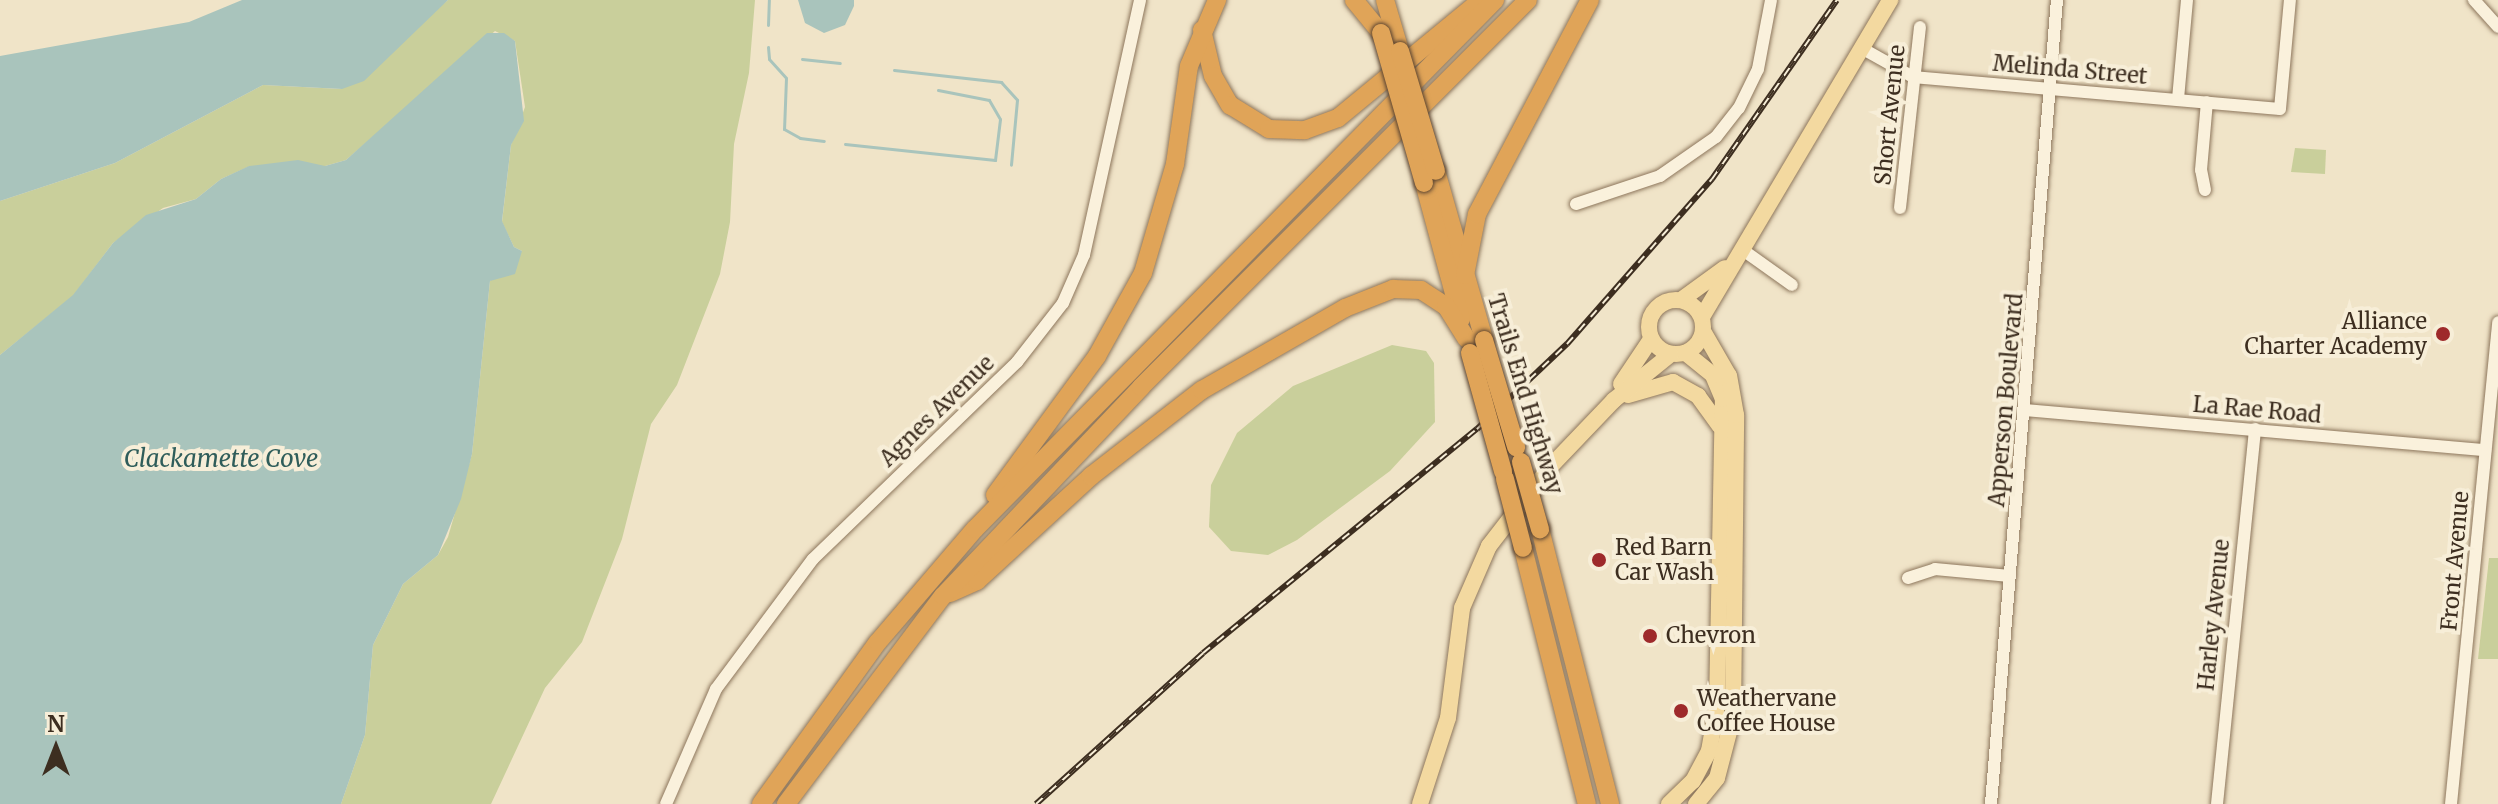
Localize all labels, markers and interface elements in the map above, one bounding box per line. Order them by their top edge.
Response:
street label: Short Avenue [1869,43,1911,187]
street label: Melinda Street [1992,50,2148,90]
street label: Trails End Highway [1482,291,1568,497]
street label: Apperson Boulevard [1984,292,2028,508]
place label: Alliance Charter Academy [2244,308,2427,360]
marker: Alliance Charter Academy [2434,325,2452,343]
street label: Agnes Avenue [874,350,1000,472]
street label: La Rae Road [2192,391,2322,429]
water label: Clackamette Cove [124,445,318,473]
street label: Front Avenue [2436,490,2474,632]
place label: Red Barn Car Wash [1615,534,1714,586]
street label: Harley Avenue [2193,538,2235,692]
marker: Red Barn Car Wash [1590,551,1608,569]
place label: Chevron [1666,623,1756,649]
marker: Chevron [1641,627,1659,645]
place label: Weathervane Coffee House [1697,685,1836,736]
marker: Weathervane Coffee House [1672,702,1690,720]
north arrow [16,708,96,788]
text: N [47,710,65,738]

